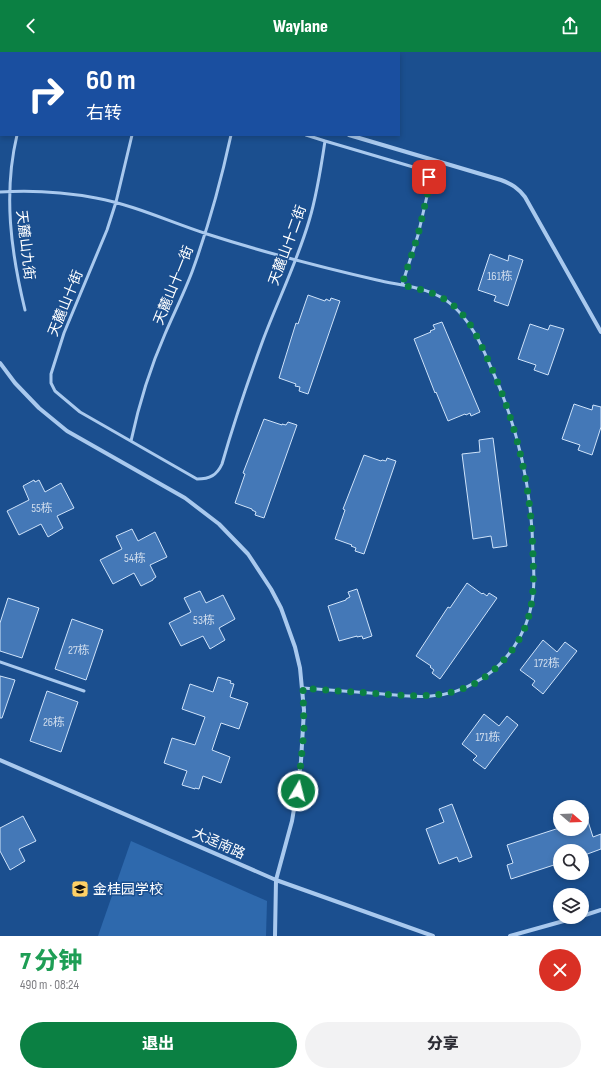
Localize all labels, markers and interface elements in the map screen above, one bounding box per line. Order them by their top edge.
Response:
icon: back [20,15,42,37]
icon: share [559,15,581,37]
text: Waylane [273,16,328,37]
text: 60 m [86,64,135,97]
icon: right [20,68,72,120]
text: 右转 [86,103,122,124]
pin [412,160,446,194]
icon: arrive [418,166,440,188]
street label: 天麓山十二街 [265,203,310,288]
street label: 天麓山九街 [13,209,38,281]
street label: 天麓山十一街 [150,243,197,327]
street label: 天麓山十街 [44,268,86,339]
house number: 161栋 [487,269,513,284]
house number: 55栋 [31,501,53,516]
house number: 54栋 [124,551,146,566]
house number: 53栋 [193,613,215,628]
house number: 27栋 [68,643,90,658]
house number: 172栋 [534,656,560,671]
house number: 26栋 [43,715,65,730]
house number: 171栋 [475,730,501,745]
position arrow [277,770,319,812]
north arrow [553,800,589,836]
map controls [553,800,589,924]
street label: 大迳南路 [190,824,248,863]
button: search [553,844,589,880]
school or university icon: 金桂园学校 [70,879,90,899]
place label: 金桂园学校 [93,881,163,898]
button: layers [553,888,589,924]
text: 7 分钟 [20,947,83,976]
button: close [539,949,581,991]
text: 490 m · 08:24 [20,977,79,993]
button: 退出 [20,1022,297,1068]
button: 分享 [305,1022,581,1068]

